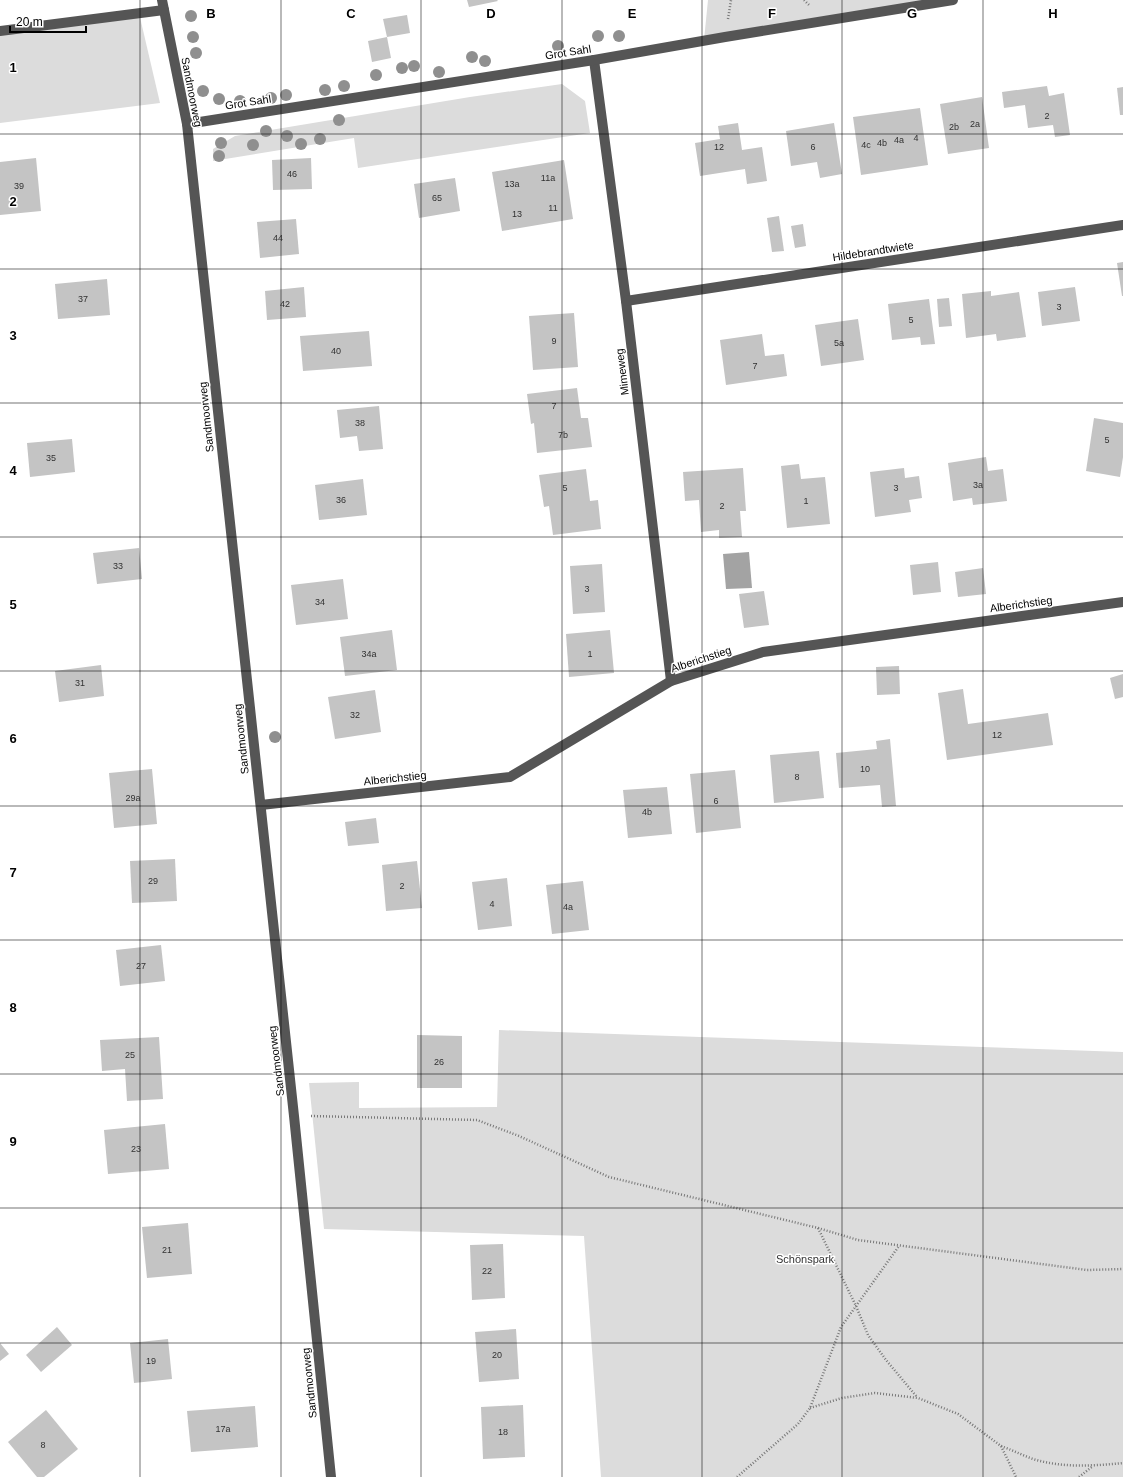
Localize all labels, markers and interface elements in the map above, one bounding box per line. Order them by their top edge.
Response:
text: B [206,6,216,21]
text: C [346,6,356,21]
text: D [486,6,496,21]
text: E [628,6,637,21]
text: F [768,6,776,21]
text: G [907,6,917,21]
text: H [1048,6,1058,21]
scale bar [10,8,86,34]
text: 20 m [16,15,43,29]
street label: Grot Sahl [544,42,592,62]
street label: Sandmoorweg [179,56,205,128]
text: 1 [9,60,17,75]
street label: Grot Sahl [224,92,272,112]
house number: 2 [1044,111,1050,121]
house number: 2a [970,119,980,129]
house number: 2b [949,122,959,132]
house number: 4 [913,133,919,143]
house number: 4a [894,135,904,145]
house number: 4b [877,138,887,148]
house number: 4c [861,140,871,150]
house number: 12 [714,142,724,152]
house number: 6 [810,142,816,152]
house number: 46 [287,169,297,179]
house number: 11a [541,173,555,183]
house number: 13a [504,179,520,189]
house number: 39 [14,181,24,191]
house number: 65 [432,193,442,203]
text: 2 [9,194,17,209]
house number: 11 [548,203,558,213]
house number: 13 [512,209,522,219]
house number: 44 [273,233,283,243]
street label: Hildebrandtwiete [832,239,914,263]
house number: 37 [78,294,88,304]
house number: 42 [280,299,290,309]
house number: 3 [1056,302,1062,312]
house number: 5 [908,315,914,325]
text: 3 [9,328,17,343]
house number: 9 [551,336,557,346]
house number: 5a [834,338,844,348]
house number: 40 [331,346,341,356]
street label: Mimeweg [613,348,631,396]
house number: 7 [752,361,758,371]
street label: Sandmoorweg [196,381,216,453]
house number: 7 [551,401,557,411]
house number: 38 [355,418,365,428]
house number: 7b [558,430,568,440]
house number: 5 [1104,435,1110,445]
house number: 35 [46,453,56,463]
text: 4 [9,463,17,478]
house number: 3a [973,480,983,490]
house number: 5 [562,483,568,493]
house number: 3 [893,483,899,493]
house number: 36 [336,495,346,505]
house number: 1 [803,496,809,506]
house number: 2 [719,501,725,511]
house number: 33 [113,561,123,571]
house number: 3 [584,584,590,594]
street label: Alberichstieg [989,594,1053,614]
text: 5 [9,597,17,612]
house number: 34 [315,597,325,607]
street label: Alberichstieg [669,644,733,674]
house number: 34a [361,649,377,659]
house number: 1 [587,649,593,659]
house number: 31 [75,678,85,688]
street label: Sandmoorweg [231,703,251,775]
house number: 32 [350,710,360,720]
house number: 12 [992,730,1002,740]
text: 6 [9,731,17,746]
house number: 10 [860,764,870,774]
street label: Alberichstieg [363,769,427,787]
house number: 8 [794,772,800,782]
house number: 29a [125,793,141,803]
house number: 6 [713,796,719,806]
house number: 4b [642,807,652,817]
text: 7 [9,865,17,880]
house number: 29 [148,876,158,886]
house number: 2 [399,881,405,891]
house number: 4 [489,899,495,909]
house number: 4a [563,902,573,912]
house number: 27 [136,961,146,971]
text: 8 [9,1000,17,1015]
street label: Sandmoorweg [266,1025,286,1097]
house number: 25 [125,1050,135,1060]
house number: 26 [434,1057,444,1067]
text: 9 [9,1134,17,1149]
house number: 23 [131,1144,141,1154]
house number: 21 [162,1245,172,1255]
park label: Schönspark [776,1253,835,1265]
house number: 22 [482,1266,492,1276]
street label: Sandmoorweg [299,1347,319,1419]
house number: 20 [492,1350,502,1360]
house number: 19 [146,1356,156,1366]
house number: 17a [215,1424,231,1434]
house number: 18 [498,1427,508,1437]
house number: 8 [40,1440,46,1450]

